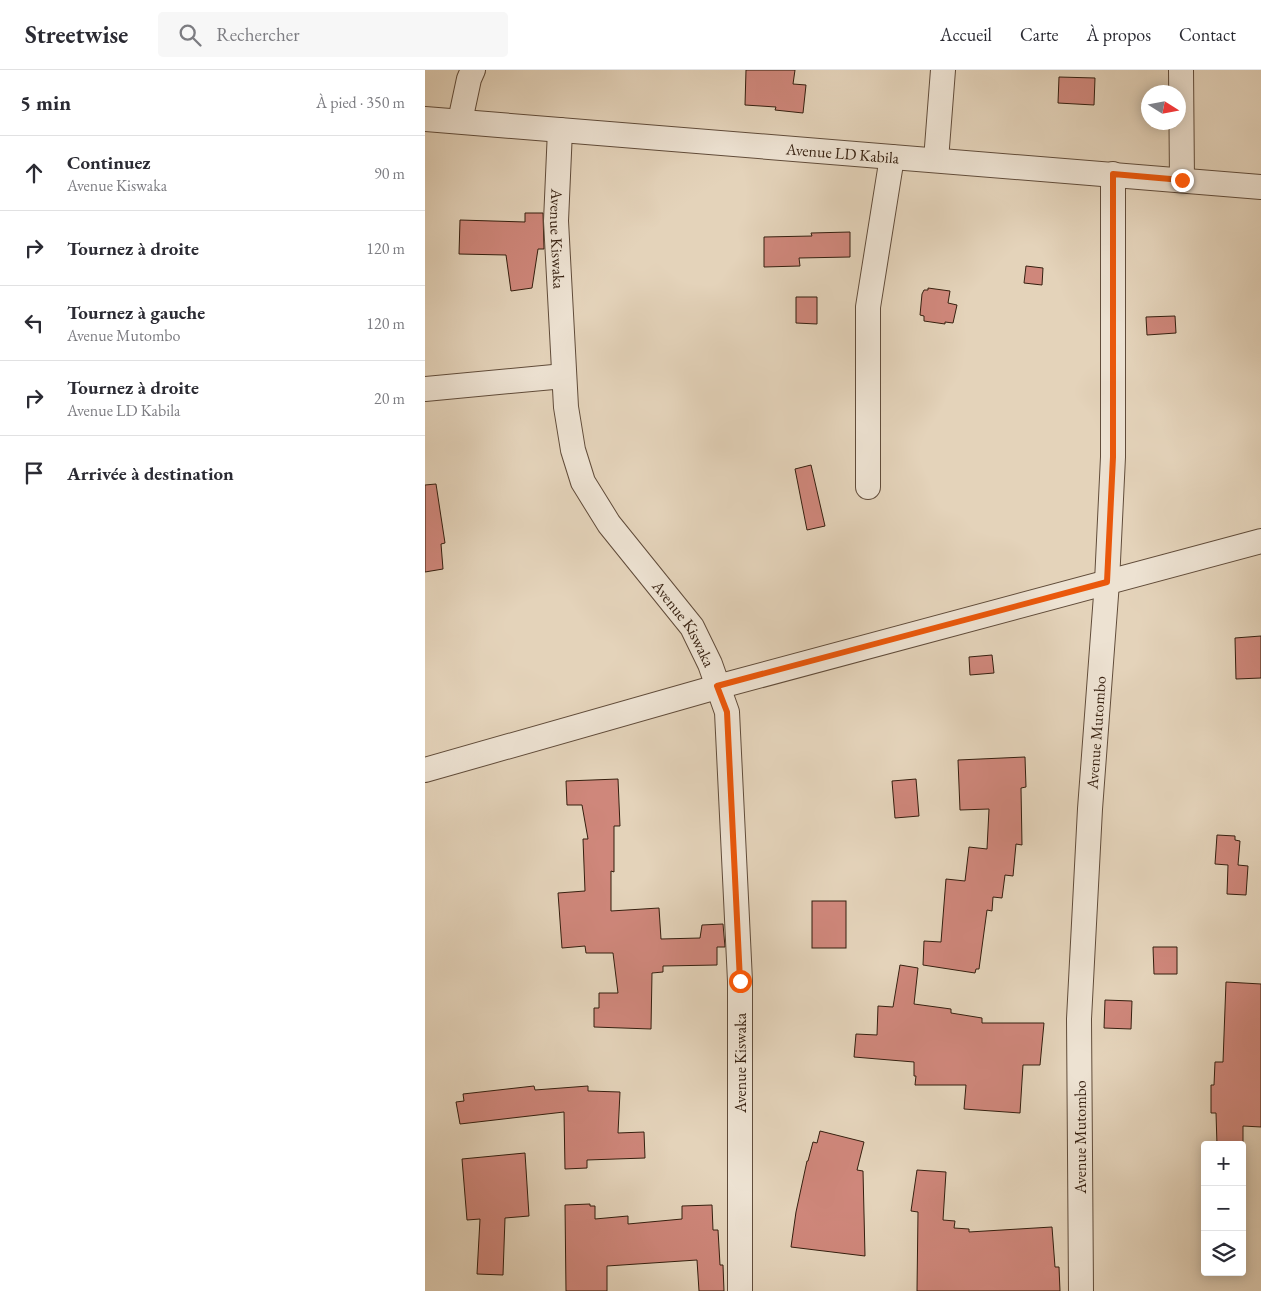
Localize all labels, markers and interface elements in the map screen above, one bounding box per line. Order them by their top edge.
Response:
search box [158,12,508,57]
text: Streetwise [25,19,128,50]
icon: search [176,21,204,49]
text: Rechercher [216,22,300,47]
text: Accueil [940,23,992,46]
text: Carte [1020,23,1059,46]
text: À propos [1087,23,1151,46]
text: Contact [1179,23,1236,46]
north arrow [1141,85,1186,130]
text: 5 min [20,89,71,116]
text: À pied · 350 m [316,92,405,113]
street label: Avenue LD Kabila [784,138,901,168]
text: Continuez [67,150,151,175]
icon: ahead [20,159,48,187]
text: 90 m [374,163,405,184]
route end [1171,169,1194,192]
text: Avenue Kiswaka [67,175,167,196]
street label: Avenue Kiswaka [545,187,570,290]
icon: right [20,234,48,262]
text: Tournez à droite [67,236,199,261]
text: 120 m [366,238,405,259]
text: Tournez à gauche [67,300,205,325]
icon: left [20,309,48,337]
text: 120 m [366,313,405,334]
text: Avenue Mutombo [67,325,181,346]
text: Tournez à droite [67,375,199,400]
icon: right [20,384,48,412]
text: 20 m [374,388,405,409]
text: Avenue LD Kabila [67,400,180,421]
icon: arrive [20,459,48,487]
text: Arrivée à destination [67,461,234,486]
street label: Avenue Kiswaka [647,575,721,671]
street label: Avenue Mutombo [1081,675,1110,791]
route start [729,970,752,993]
street label: Avenue Kiswaka [730,1012,751,1114]
street label: Avenue Mutombo [1070,1080,1091,1195]
map controls [1201,1141,1246,1276]
button: + [1201,1141,1246,1186]
button: − [1201,1186,1246,1231]
button: layers [1201,1231,1246,1276]

